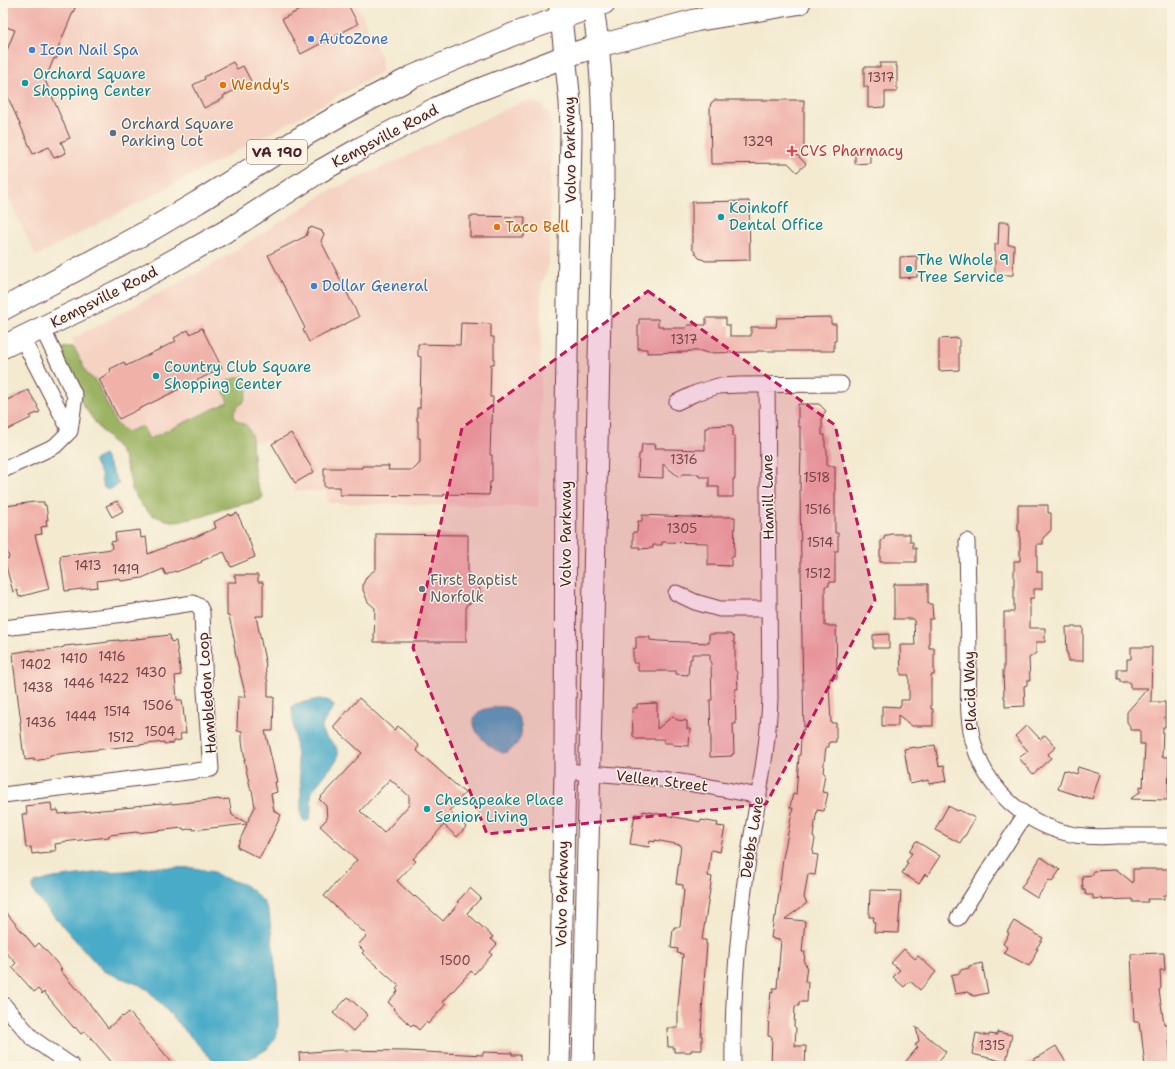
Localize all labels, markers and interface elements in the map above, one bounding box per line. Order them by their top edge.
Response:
place label: AutoZone [319,29,389,49]
marker: AutoZone [306,34,316,44]
place label: Icon Nail Spa [40,40,139,60]
marker: Icon Nail Spa [27,45,37,55]
place label: Orchard Square Shopping Center [33,64,151,101]
house number: 1317 [867,69,895,86]
place label: Wendy's [231,75,290,95]
marker: Orchard Square Shopping Center [20,78,30,88]
marker: Wendy's [218,80,228,90]
street label: Volvo Parkway [559,96,581,204]
street label: Kempsville Road [328,99,442,173]
place label: Orchard Square Parking Lot [121,114,234,151]
marker: Orchard Square Parking Lot [108,128,118,138]
house number: 1329 [743,133,773,150]
road number: VA 190 [247,140,307,164]
place label: CVS Pharmacy [800,141,903,161]
marker: CVS Pharmacy [787,146,797,156]
place label: Koinkoff Dental Office [729,198,823,235]
marker: Koinkoff Dental Office [716,212,726,222]
place label: Taco Bell [505,217,570,237]
marker: Taco Bell [492,222,502,232]
place label: The Whole 9 Tree Service [917,250,1009,287]
street label: Kempsville Road [47,261,162,333]
marker: The Whole 9 Tree Service [904,264,914,274]
place label: Dollar General [322,276,428,296]
marker: Dollar General [309,281,319,291]
house number: 1317 [670,331,698,348]
place label: Country Club Square Shopping Center [164,357,312,394]
marker: Country Club Square Shopping Center [151,371,161,381]
house number: 1316 [670,451,698,468]
street label: Hamill Lane [757,454,779,540]
house number: 1518 [804,469,830,486]
street label: Volvo Parkway [556,481,576,587]
house number: 1516 [805,501,831,518]
house number: 1305 [667,520,697,537]
house number: 1514 [807,534,833,551]
house number: 1413 [74,557,102,574]
house number: 1419 [112,561,140,578]
house number: 1512 [805,565,831,582]
place label: First Baptist Norfolk [430,570,518,607]
marker: First Baptist Norfolk [417,584,427,594]
street label: Hambledon Loop [193,632,221,754]
house number: 1416 [98,648,126,665]
house number: 1410 [60,650,88,667]
street label: Placid Way [959,651,981,731]
house number: 1402 [20,656,52,673]
house number: 1430 [135,664,167,681]
house number: 1422 [99,670,129,687]
house number: 1446 [63,675,95,692]
house number: 1438 [23,679,53,696]
house number: 1506 [142,697,174,714]
house number: 1514 [104,703,130,720]
house number: 1444 [65,708,97,725]
house number: 1436 [26,714,56,731]
house number: 1504 [145,723,175,740]
house number: 1512 [108,729,134,746]
street label: Vellen Street [615,765,709,797]
place label: Chesapeake Place Senior Living [435,790,564,827]
street label: Debbs Lane [736,794,768,880]
marker: Chesapeake Place Senior Living [422,804,432,814]
street label: Volvo Parkway [551,840,573,948]
house number: 1500 [439,952,471,969]
house number: 1315 [979,1037,1005,1054]

